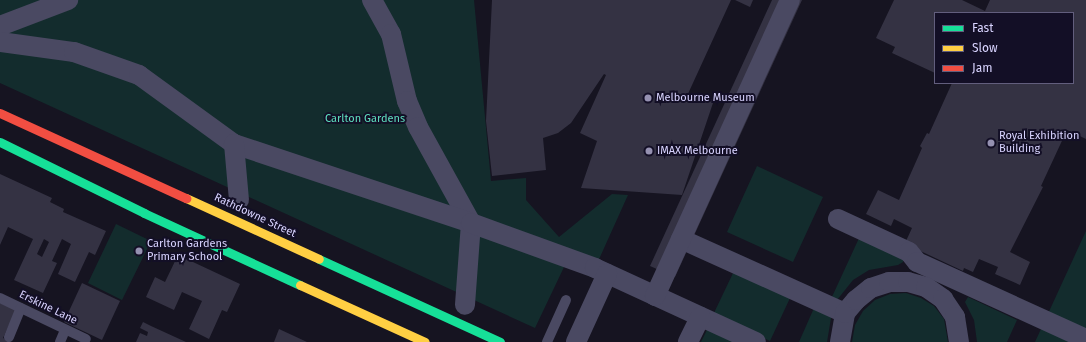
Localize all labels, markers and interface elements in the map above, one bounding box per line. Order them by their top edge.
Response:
legend [934,12,1074,84]
text: Fast [972,21,994,35]
text: Slow [972,41,998,55]
text: Jam [972,61,992,75]
place label: Melbourne Museum [656,91,755,105]
marker: Melbourne Museum [643,93,653,103]
park label: Carlton Gardens [325,112,405,126]
place label: Royal Exhibition Building [999,130,1079,156]
marker: Royal Exhibition Building [986,138,996,148]
place label: IMAX Melbourne [657,144,738,158]
marker: IMAX Melbourne [644,146,654,156]
street label: Rathdowne Street [212,191,298,241]
place label: Carlton Gardens Primary School [147,238,227,264]
marker: Carlton Gardens Primary School [134,246,144,256]
street label: Erskine Lane [17,288,79,328]

